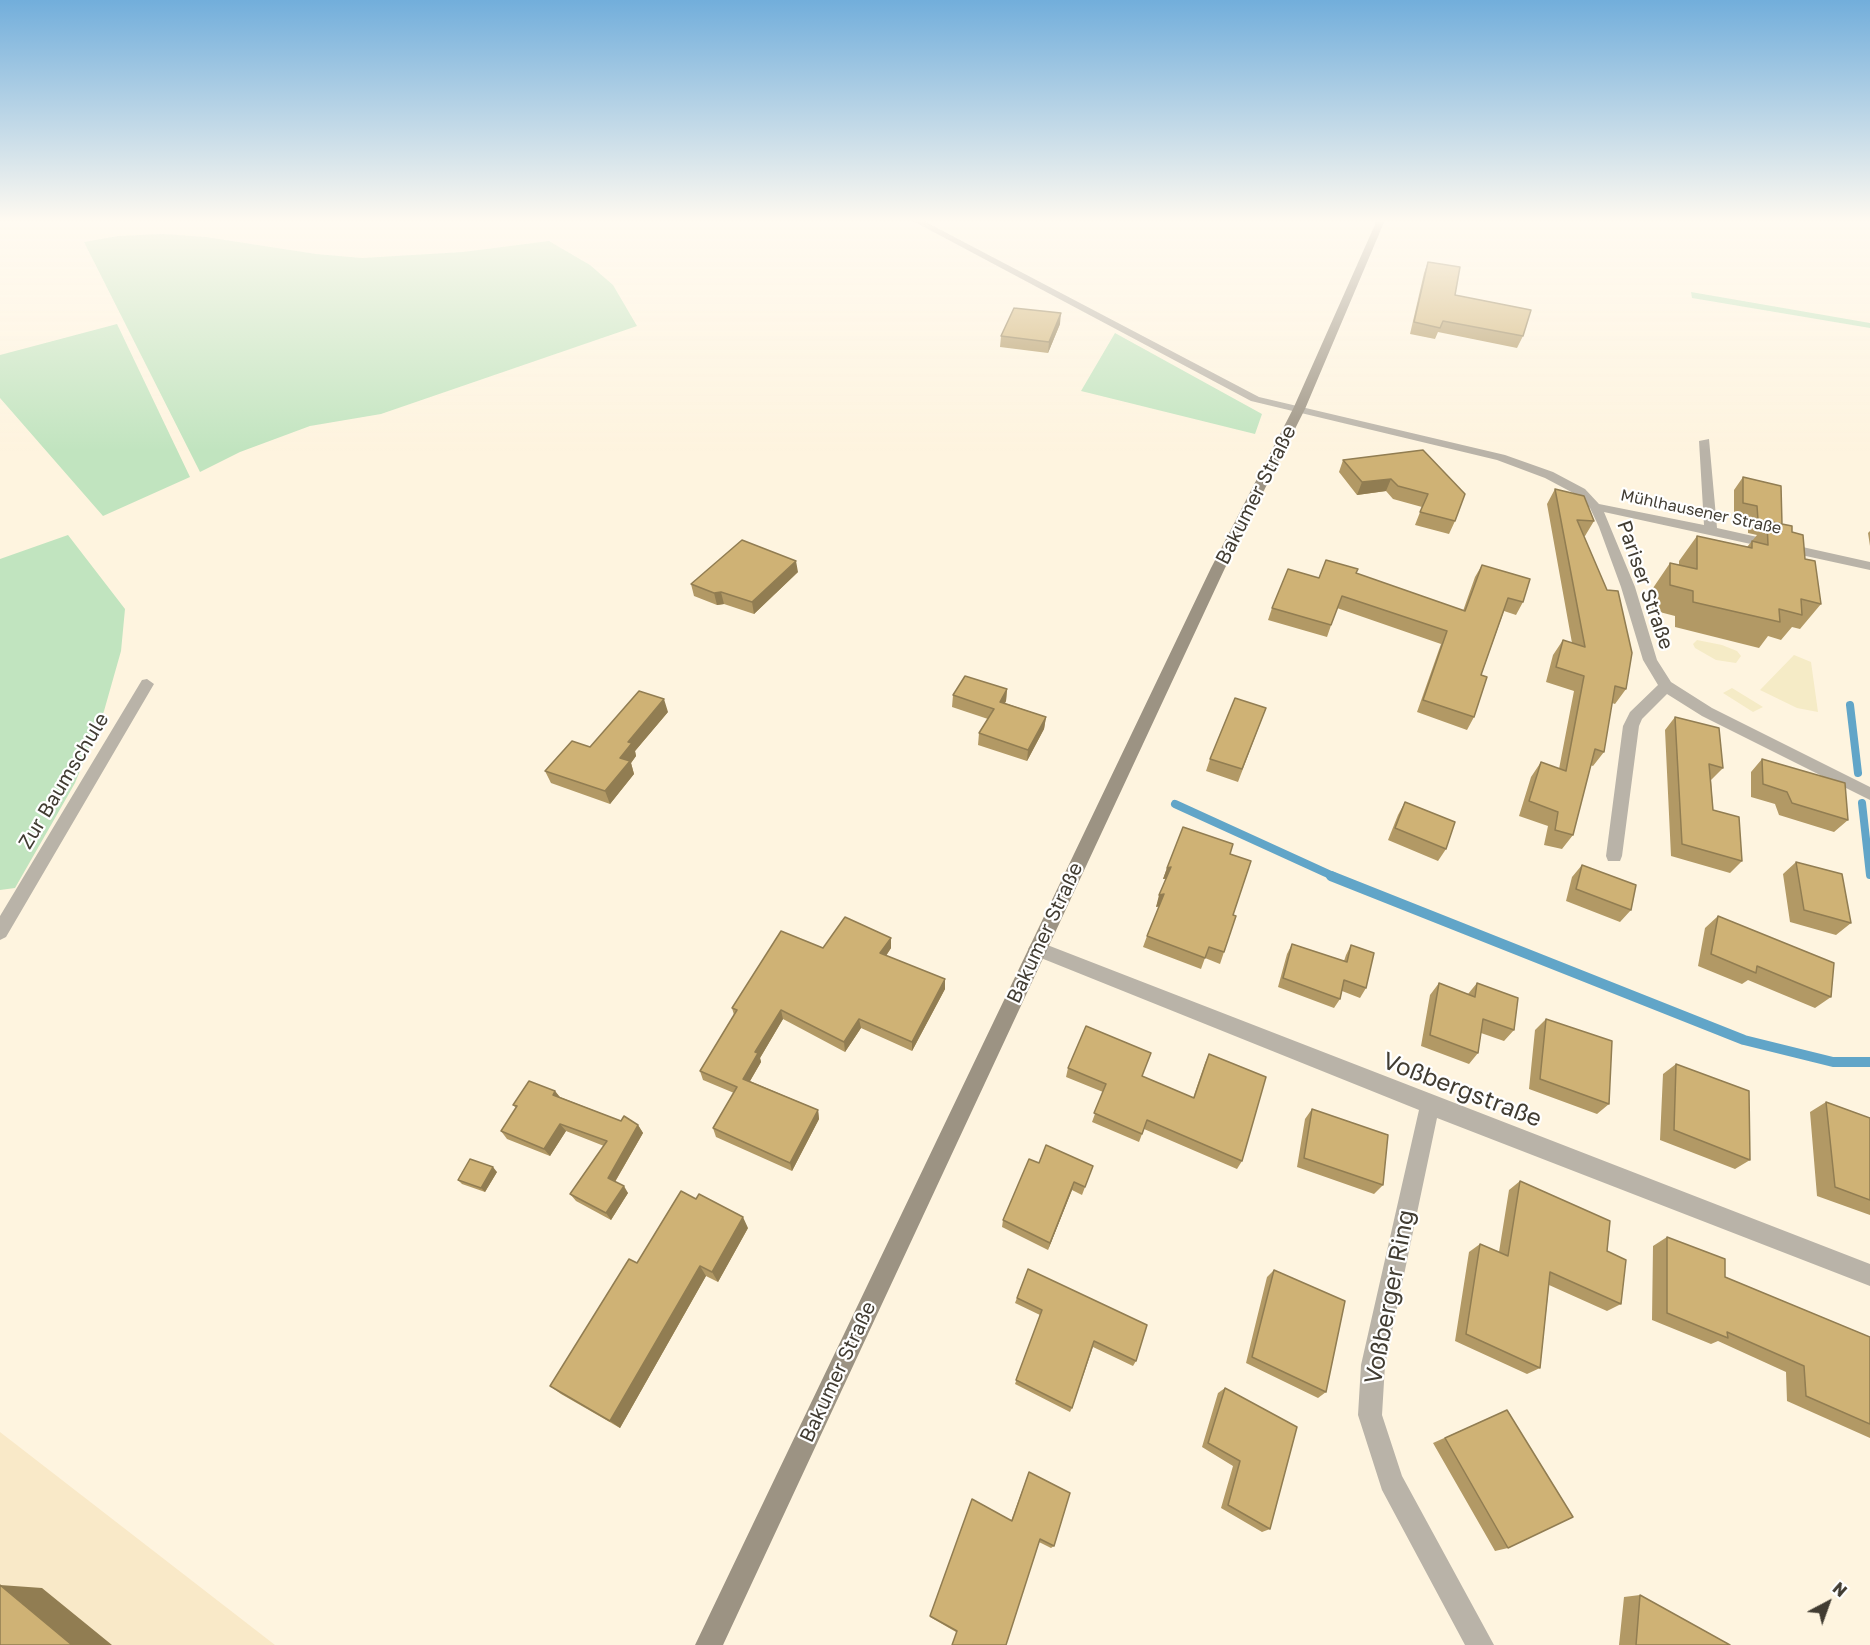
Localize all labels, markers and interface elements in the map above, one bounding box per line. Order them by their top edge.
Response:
street label: Bakumer Straße [1211,422,1301,568]
street label: Mühlhausener Straße [1619,486,1783,538]
street label: Pariser Straße [1612,517,1678,653]
street label: Zur Baumschule [14,709,114,853]
street label: Bakumer Straße [1002,859,1088,1007]
street label: Voßbergstraße [1378,1046,1546,1134]
street label: Voßberger Ring [1359,1207,1421,1387]
street label: Bakumer Straße [795,1298,881,1446]
north arrow [1798,1573,1858,1633]
text: N [1829,1578,1851,1601]

